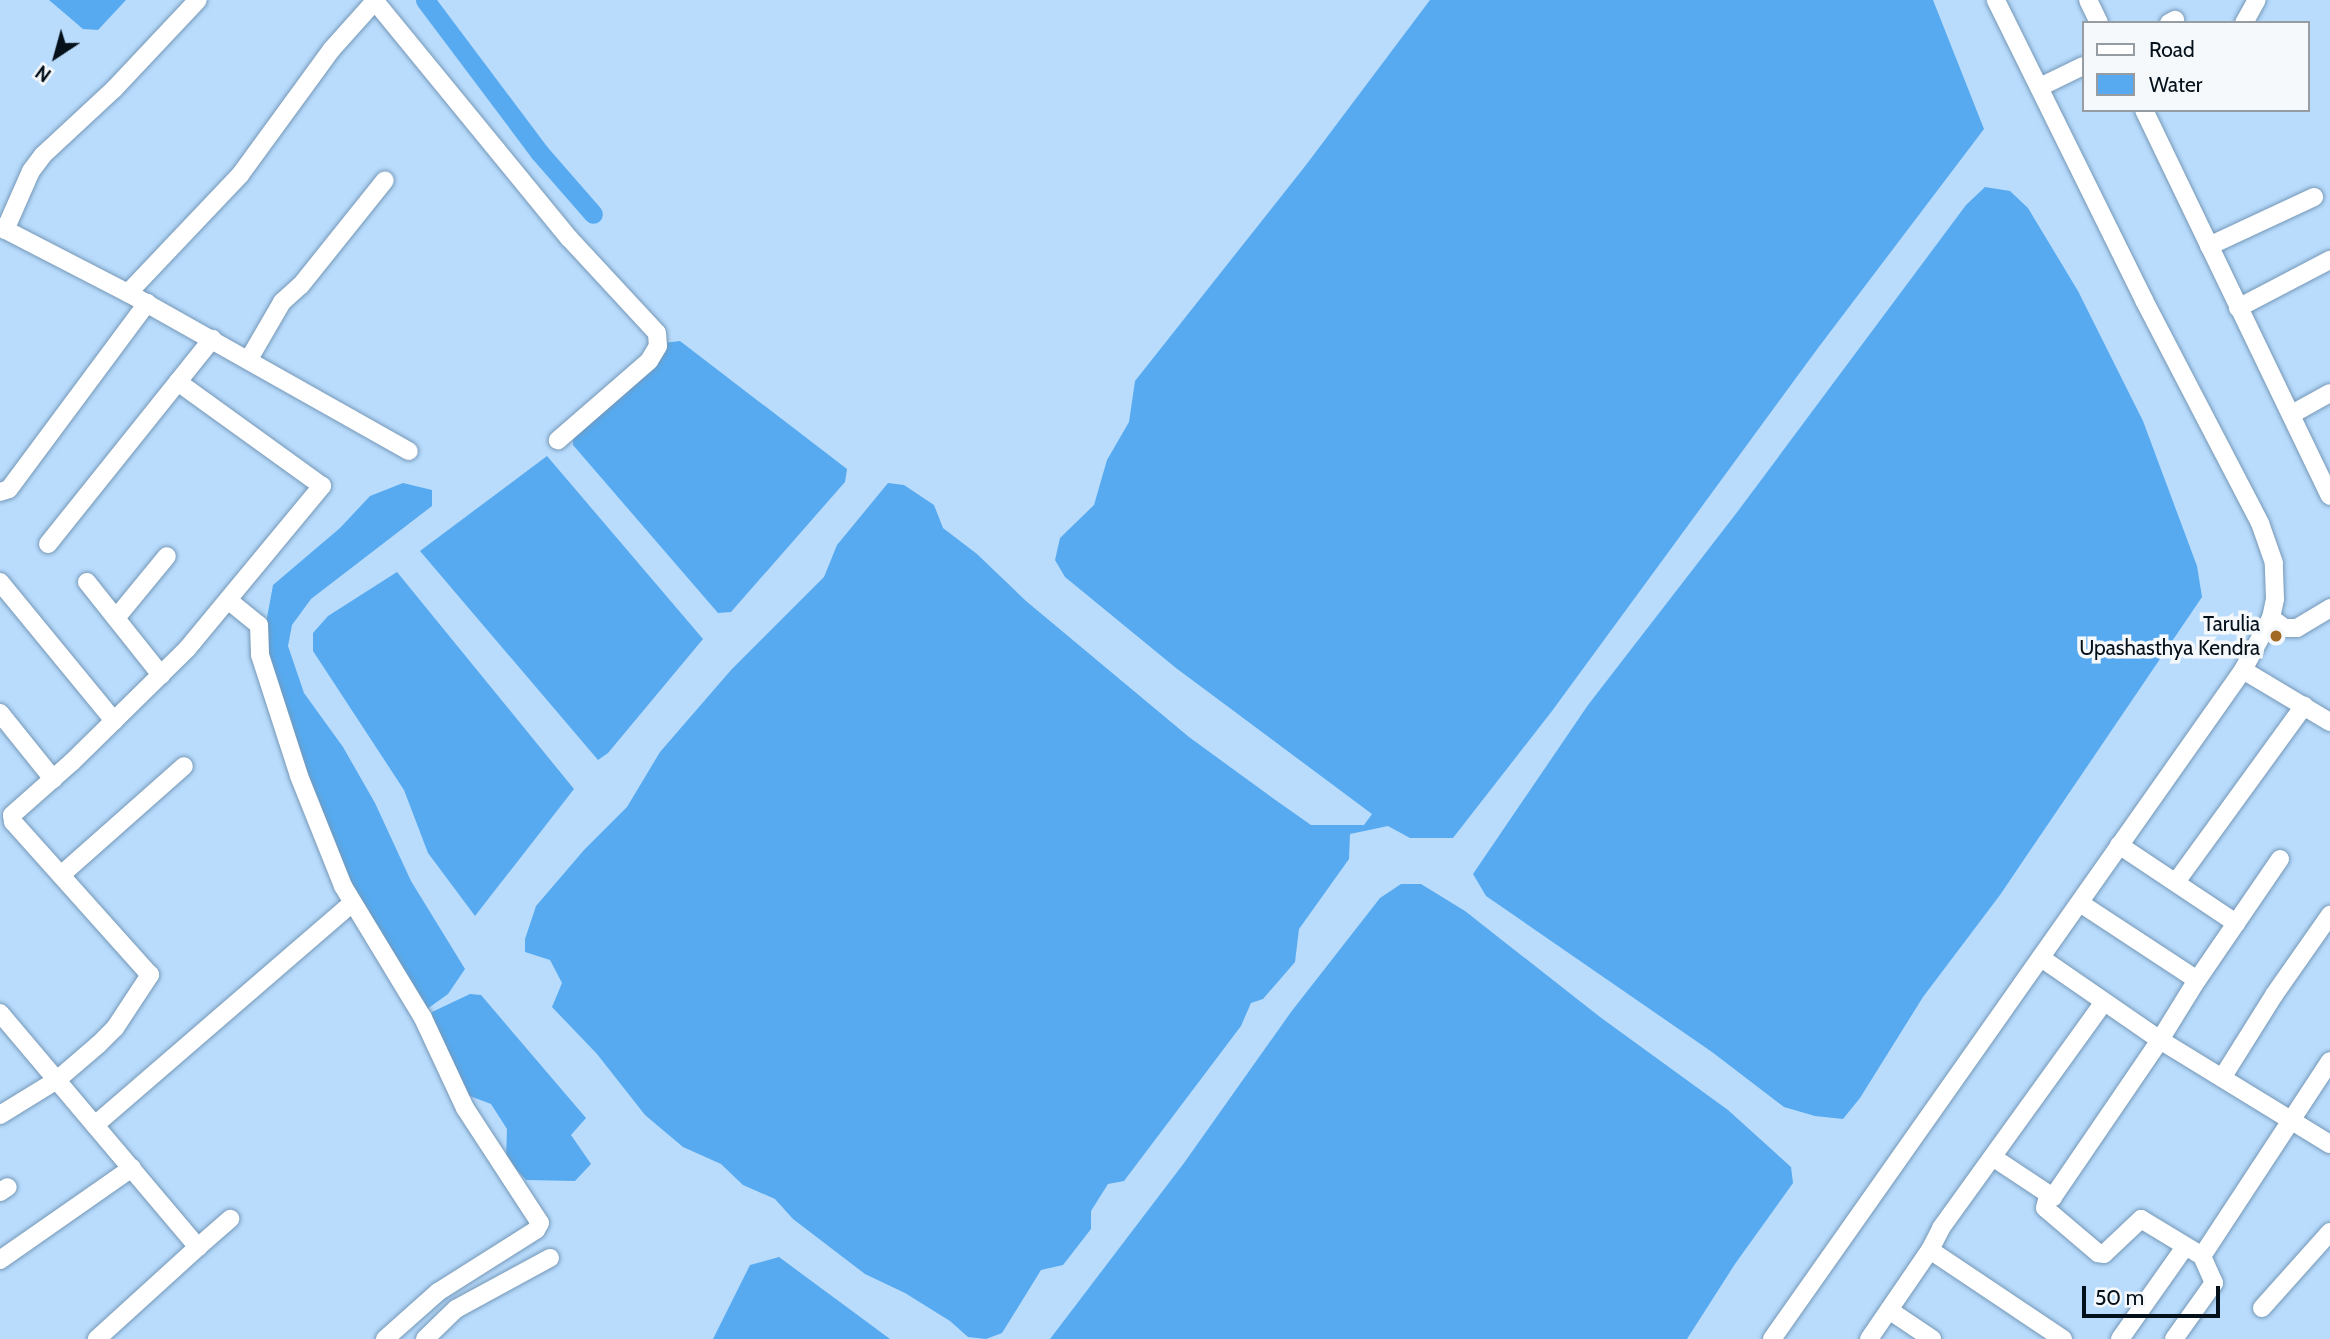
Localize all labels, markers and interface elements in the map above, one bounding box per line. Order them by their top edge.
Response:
north arrow [21,21,91,91]
legend [2082,21,2309,112]
text: Road [2149,37,2195,62]
text: N [31,60,56,87]
text: Water [2149,72,2202,97]
place label: Tarulia Upashasthya Kendra [2079,611,2260,661]
marker: Tarulia Upashasthya Kendra [2266,626,2286,646]
scale bar [2085,1272,2223,1316]
text: 50 m [2095,1285,2144,1310]

